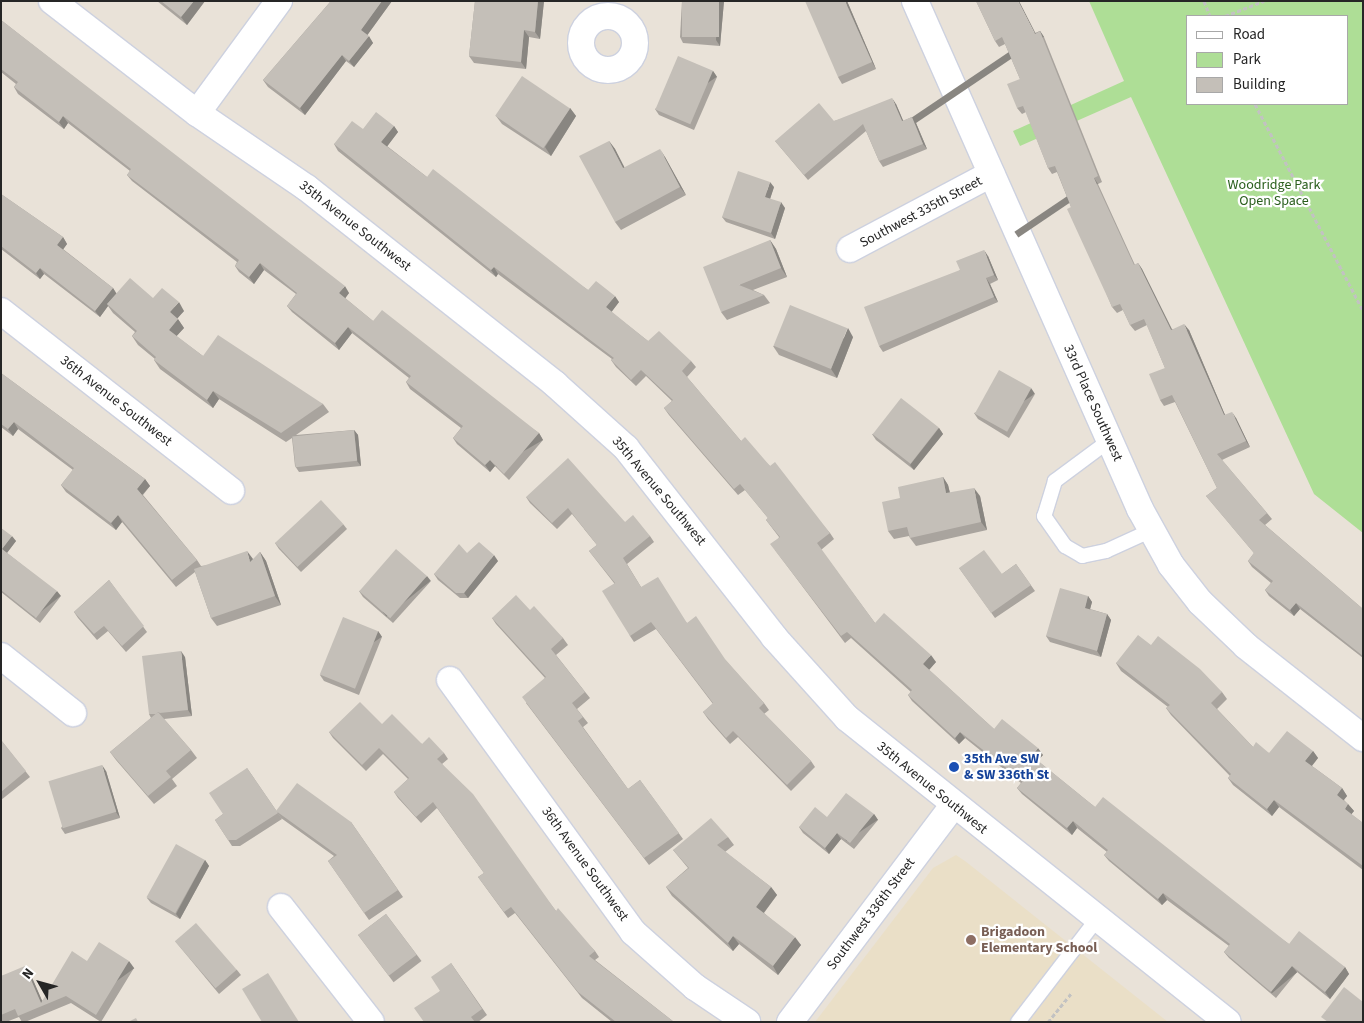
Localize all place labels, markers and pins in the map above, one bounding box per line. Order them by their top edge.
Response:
place label: 35th Ave SW & SW 336th St [964,751,1049,784]
marker: 35th Ave SW & SW 336th St [948,761,960,773]
place label: Brigadoon Elementary School [981,924,1097,956]
marker: Brigadoon Elementary School [965,934,977,946]

